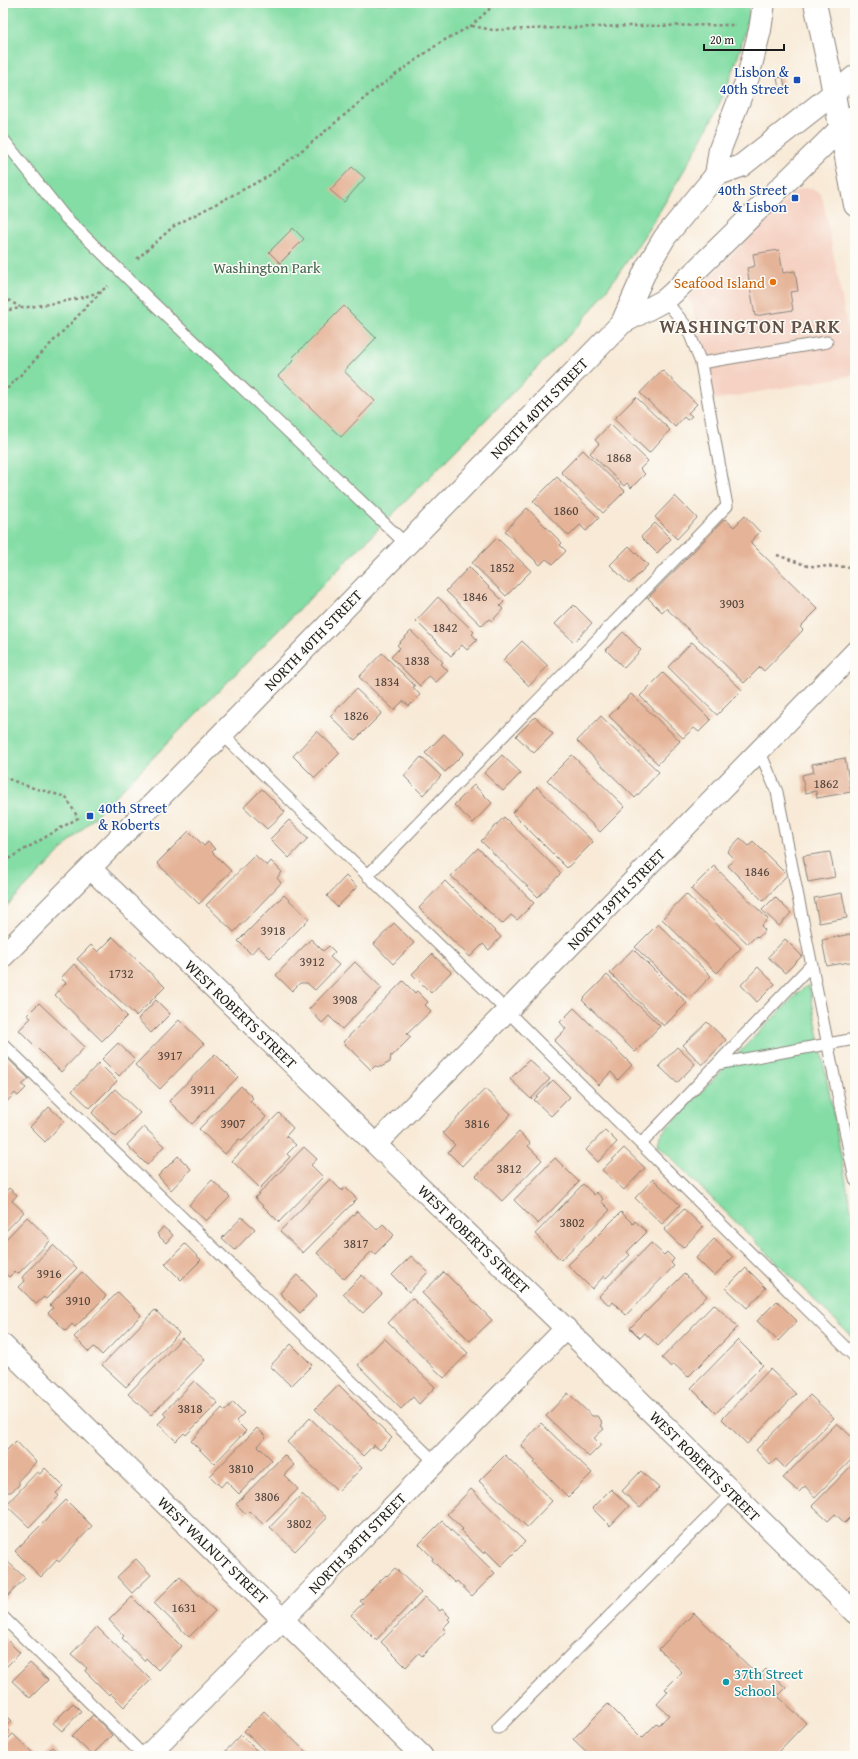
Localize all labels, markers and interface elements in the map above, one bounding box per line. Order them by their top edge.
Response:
scale bar [704,26,784,52]
text: 20 m [710,31,734,48]
place label: Lisbon & 40th Street [720,61,790,99]
marker: Lisbon & 40th Street [792,75,802,85]
place label: 40th Street & Lisbon [718,179,788,217]
marker: 40th Street & Lisbon [790,193,800,203]
park label: Washington Park [213,257,321,278]
place label: Seafood Island [674,272,765,293]
marker: Seafood Island [768,277,778,287]
district label: WASHINGTON PARK [659,312,841,340]
street label: NORTH 40TH STREET [485,352,593,463]
house number: 1868 [606,448,632,467]
house number: 1860 [553,501,579,520]
house number: 1852 [489,558,515,577]
street label: NORTH 40TH STREET [259,584,367,695]
house number: 1846 [462,587,488,606]
house number: 3903 [719,594,745,613]
house number: 1842 [432,618,458,637]
house number: 1838 [404,651,430,670]
house number: 1834 [374,672,400,691]
house number: 1826 [343,706,369,725]
house number: 1862 [813,774,839,793]
place label: 40th Street & Roberts [98,797,168,835]
marker: 40th Street & Roberts [85,811,95,821]
street label: NORTH 39TH STREET [562,843,670,954]
house number: 1846 [744,862,770,881]
house number: 3918 [260,921,286,940]
house number: 3912 [299,952,325,971]
street label: WEST ROBERTS STREET [180,955,302,1074]
house number: 1732 [108,964,134,983]
house number: 3908 [332,990,358,1009]
house number: 3917 [157,1046,183,1065]
house number: 3911 [190,1080,216,1099]
house number: 3907 [220,1114,246,1133]
house number: 3816 [464,1114,490,1133]
house number: 3812 [496,1159,522,1178]
street label: WEST ROBERTS STREET [413,1180,535,1299]
house number: 3802 [559,1213,585,1232]
house number: 3817 [343,1234,369,1253]
house number: 3916 [36,1264,62,1283]
house number: 3910 [65,1291,91,1310]
house number: 3818 [177,1399,203,1418]
street label: WEST ROBERTS STREET [645,1406,765,1526]
house number: 3810 [228,1459,254,1478]
house number: 3806 [254,1487,280,1506]
street label: NORTH 38TH STREET [303,1487,411,1598]
street label: WEST WALNUT STREET [153,1491,273,1609]
house number: 3802 [286,1514,312,1533]
house number: 1631 [171,1598,197,1617]
place label: 37th Street School [734,1663,804,1701]
marker: 37th Street School [721,1677,731,1687]

